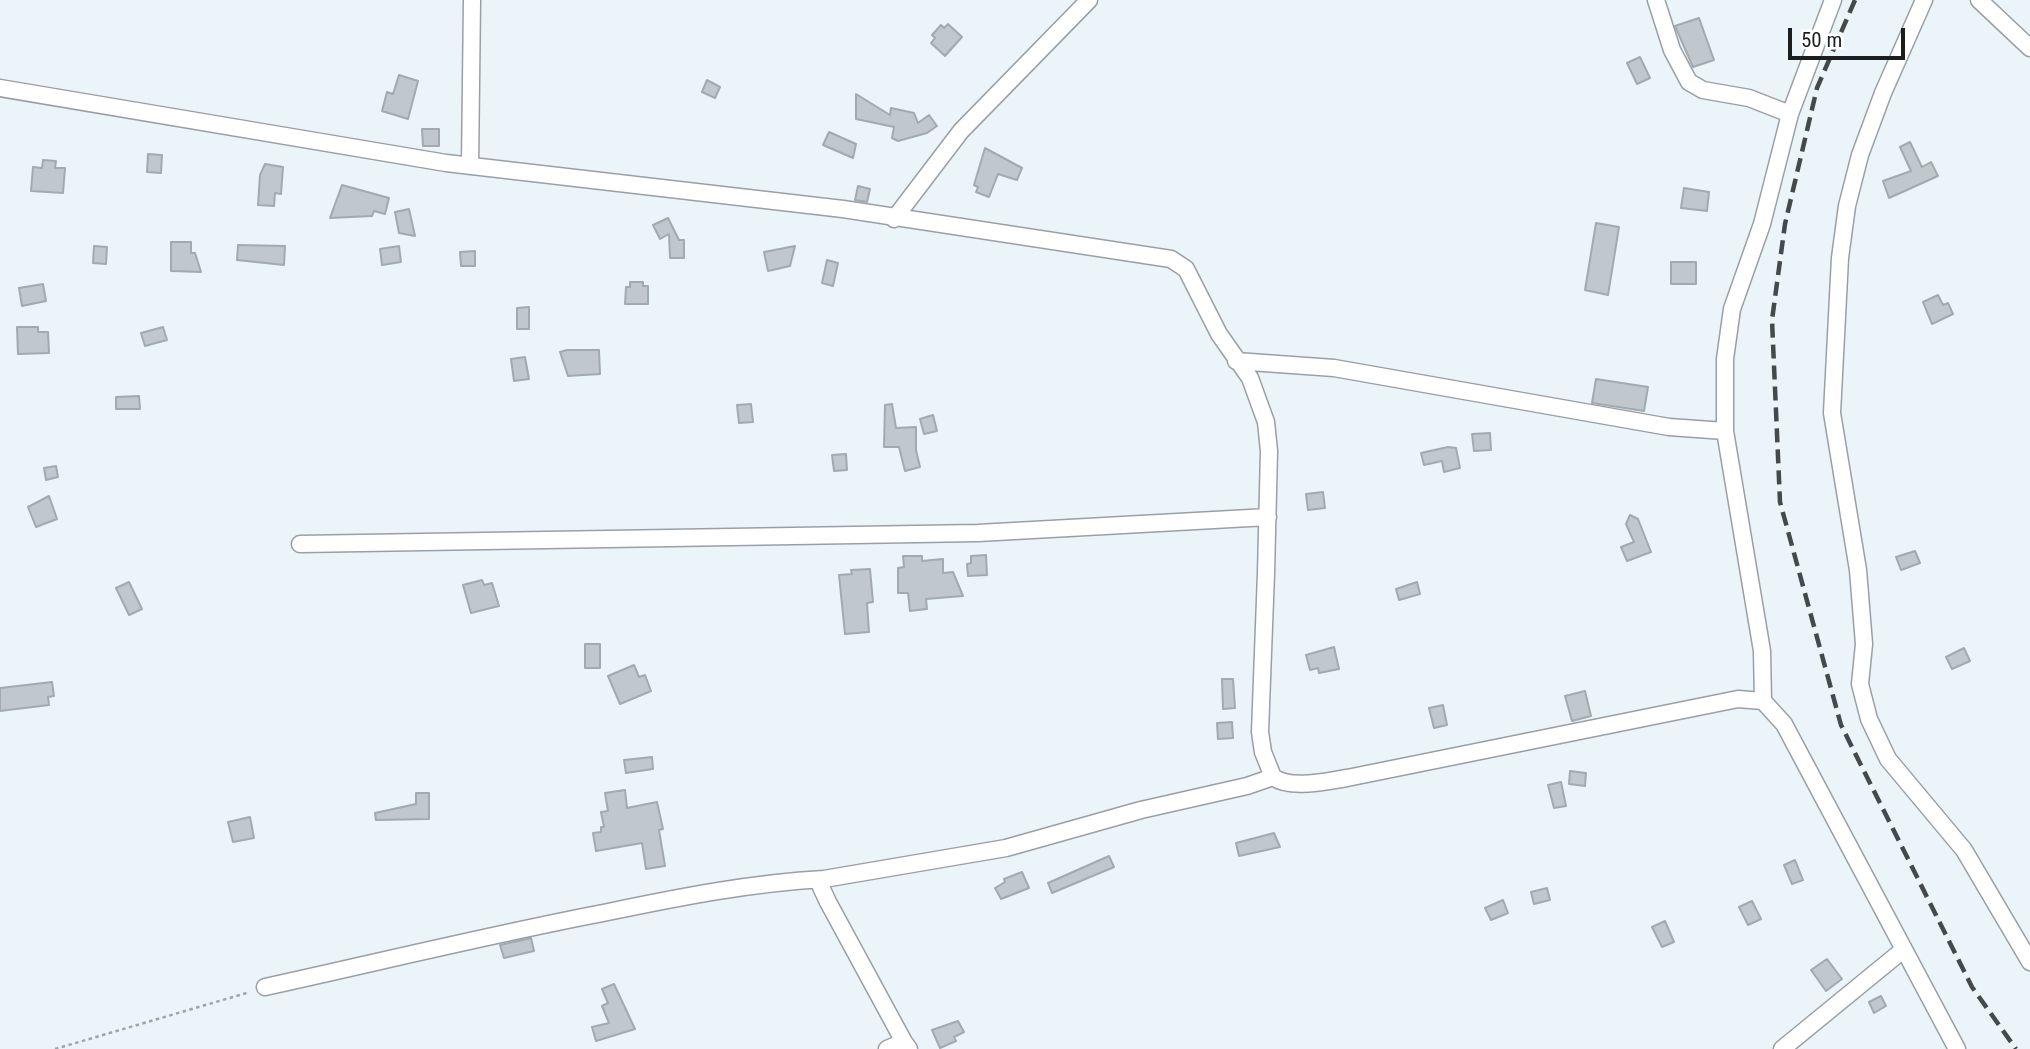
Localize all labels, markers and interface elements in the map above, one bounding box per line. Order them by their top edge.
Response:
scale bar [1792,14,1909,58]
text: 50 m [1801,28,1842,52]

